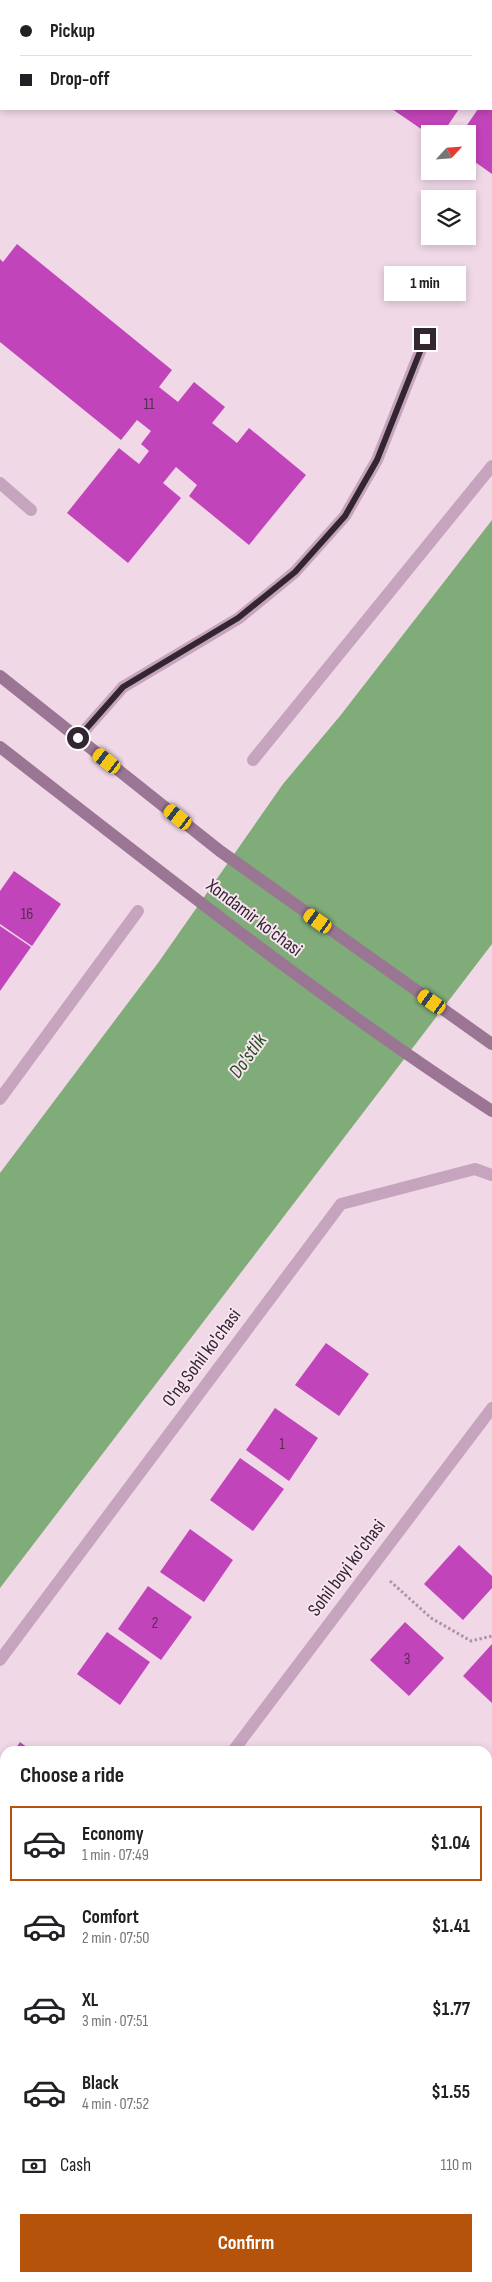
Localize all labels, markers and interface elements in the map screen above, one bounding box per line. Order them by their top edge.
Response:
text: Pickup [50,20,95,43]
text: Drop-off [50,68,110,91]
north arrow [421,125,476,180]
map controls [421,125,476,245]
button: layers [421,190,476,245]
callout: 1 min [384,266,466,302]
text: 1 min [410,274,440,293]
route end [414,328,436,350]
house number: 11 [143,395,155,414]
route start [67,727,89,749]
car [90,746,123,776]
car [161,802,194,832]
street label: Xondamir ko'chasi [201,874,307,962]
house number: 16 [21,905,33,924]
car [301,906,334,936]
car [415,987,448,1017]
water label: Do'stlik [224,1029,272,1083]
street label: O'ng Sohil ko'chasi [158,1305,246,1411]
house number: 1 [279,1435,285,1454]
street label: Sohil boyi ko'chasi [303,1515,391,1621]
house number: 2 [152,1614,158,1633]
house number: 3 [404,1650,410,1669]
text: Choose a ride [20,1762,124,1789]
icon: car [22,1821,67,1866]
text: Economy [82,1823,144,1846]
text: $1.04 [431,1832,470,1855]
text: 1 min · 07:49 [82,1846,149,1865]
icon: car [22,1904,67,1949]
text: Comfort [82,1906,139,1929]
text: $1.41 [432,1915,470,1938]
text: 2 min · 07:50 [82,1929,149,1948]
icon: car [22,1987,67,2032]
text: XL [82,1989,98,2012]
text: $1.77 [432,1998,470,2021]
text: 3 min · 07:51 [82,2012,148,2031]
icon: car [22,2070,67,2115]
text: Black [82,2072,119,2095]
text: $1.55 [431,2081,470,2104]
text: 4 min · 07:52 [82,2095,149,2114]
icon: cash [20,2152,48,2180]
text: Cash [60,2154,91,2177]
text: 110 m [441,2156,472,2175]
button: Confirm [20,2214,472,2272]

